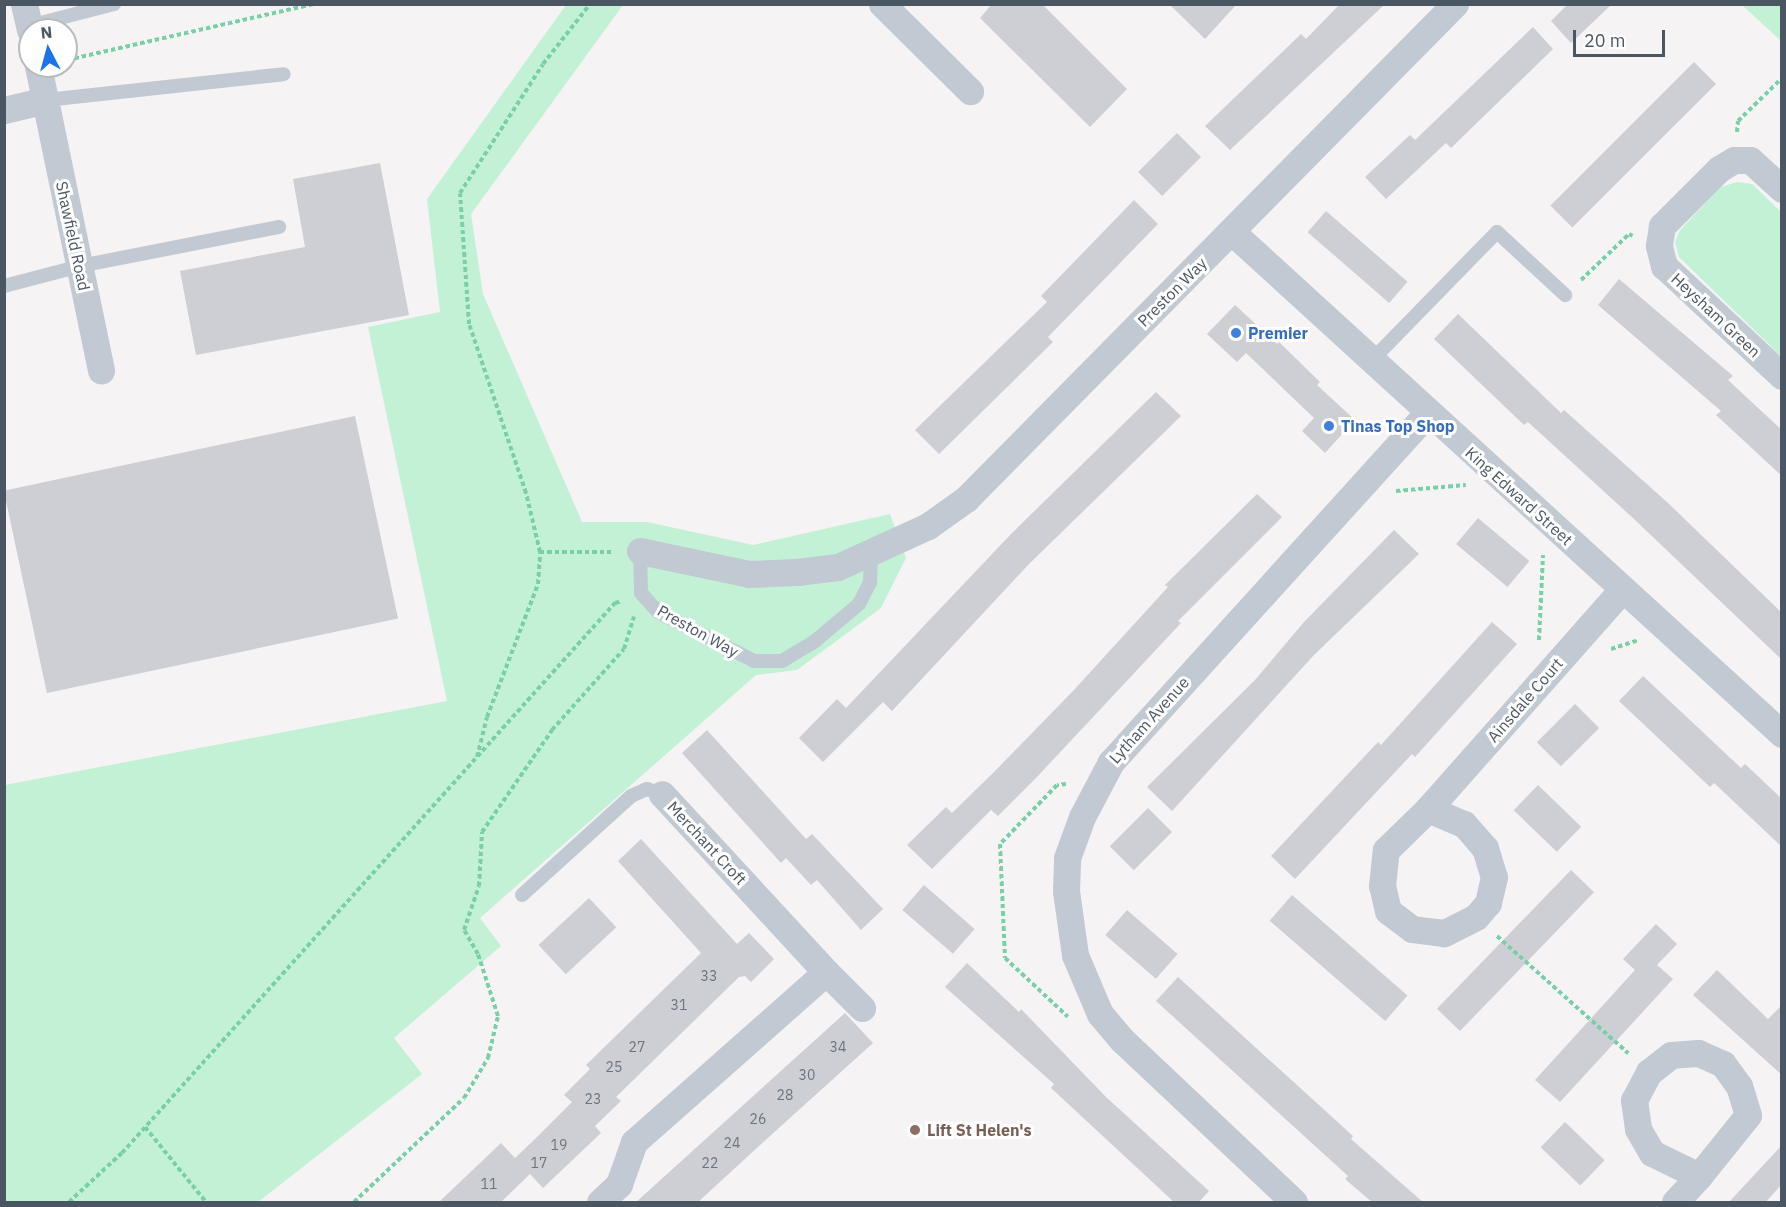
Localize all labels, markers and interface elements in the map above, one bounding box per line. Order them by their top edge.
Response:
north arrow [18,18,78,78]
scale bar [1576,18,1668,56]
text: N [40,22,53,43]
text: 20 m [1584,29,1626,52]
street label: Shawfield Road [52,180,94,292]
street label: Preston Way [1133,253,1211,331]
street label: Heysham Green [1668,269,1764,361]
place label: Premier [1248,323,1308,343]
marker: Premier [1229,326,1243,340]
place label: Tinas Top Shop [1341,416,1455,436]
marker: Tinas Top Shop [1322,419,1336,433]
street label: King Edward Street [1462,443,1576,549]
street label: Preston Way [654,601,742,661]
street label: Ainsdale Court [1483,654,1567,746]
street label: Lytham Avenue [1105,673,1193,767]
street label: Merchant Croft [663,797,751,889]
house number: 33 [701,968,717,984]
house number: 31 [671,997,687,1013]
house number: 27 [629,1039,645,1055]
house number: 34 [830,1039,846,1055]
house number: 25 [606,1059,622,1075]
house number: 30 [799,1067,815,1083]
house number: 28 [777,1087,793,1103]
house number: 23 [585,1091,601,1107]
house number: 26 [750,1111,766,1127]
place label: Lift St Helen's [927,1120,1032,1140]
marker: Lift St Helen's [908,1123,922,1137]
house number: 24 [724,1135,740,1151]
house number: 19 [551,1137,567,1153]
house number: 17 [531,1155,547,1171]
house number: 22 [702,1155,718,1171]
house number: 11 [481,1176,497,1192]

